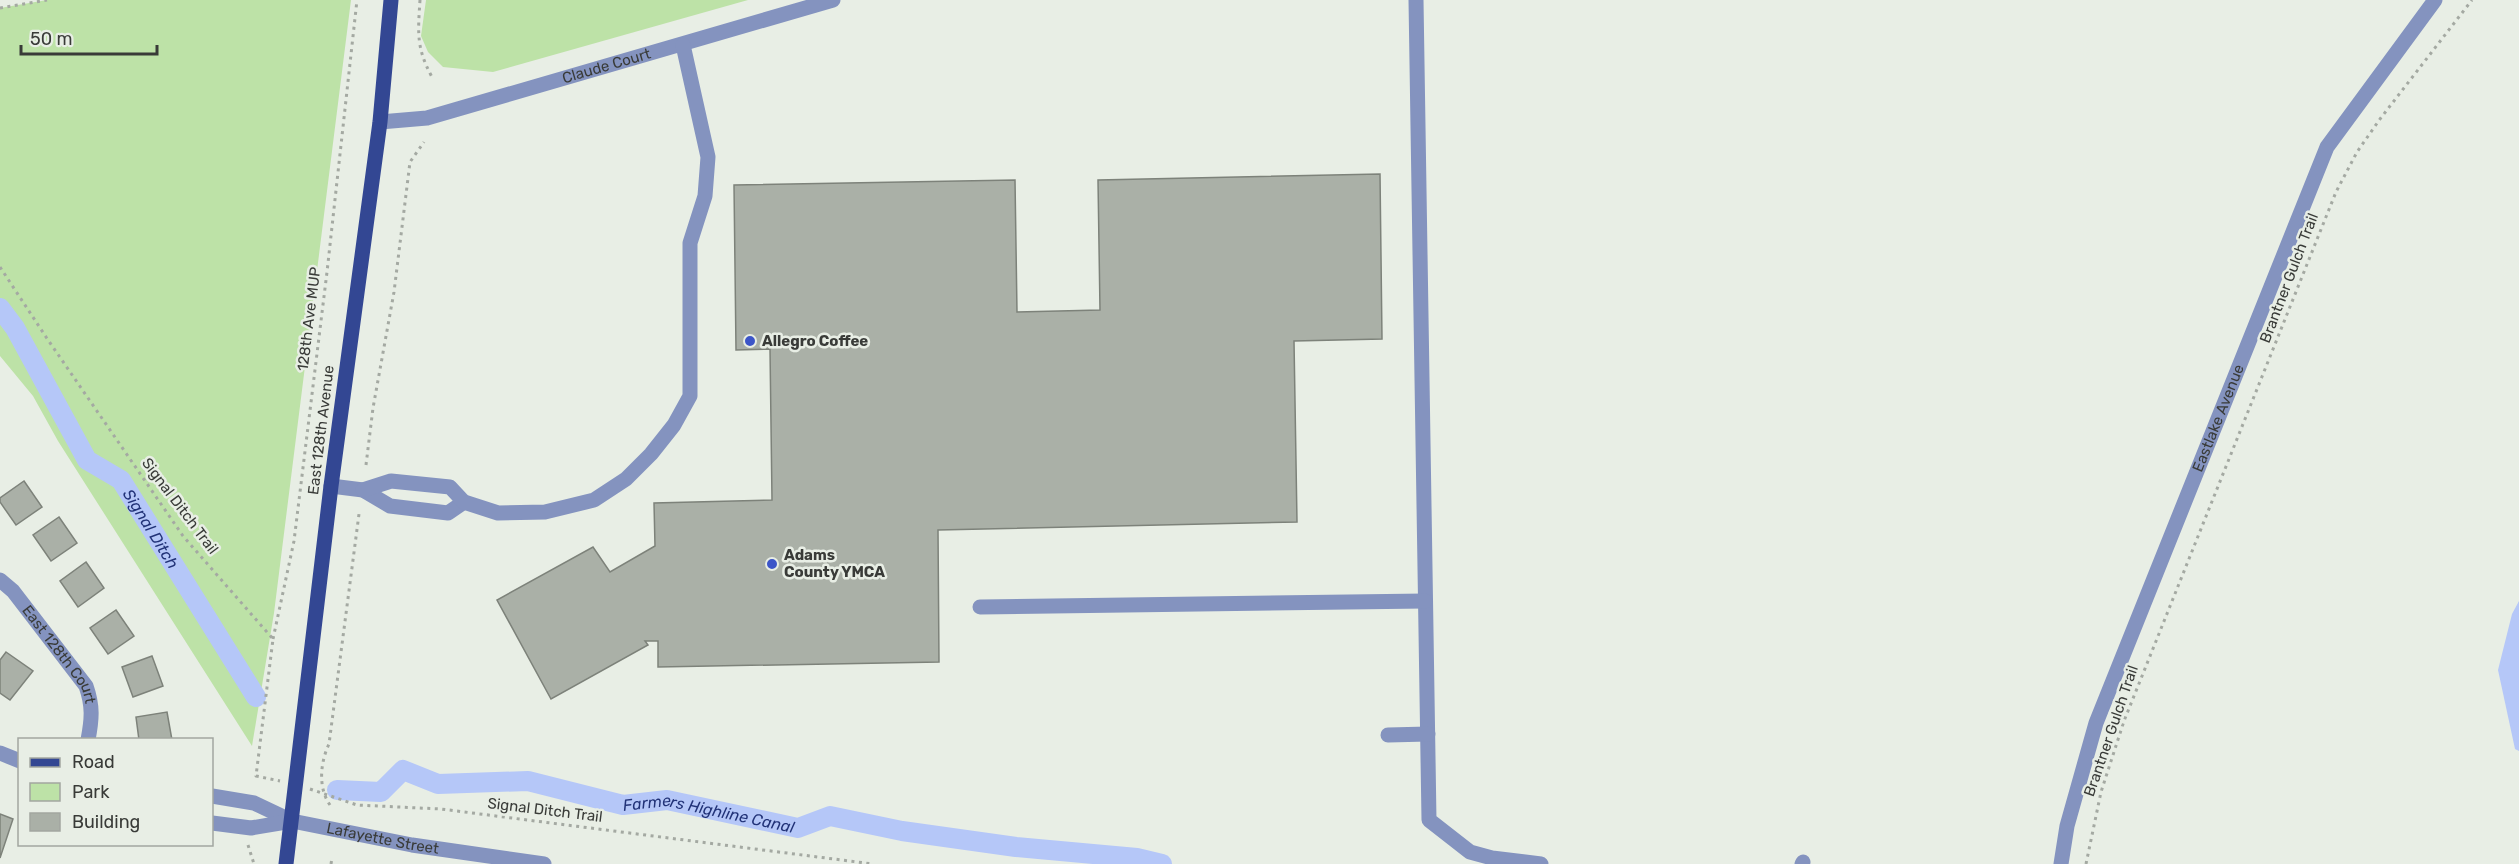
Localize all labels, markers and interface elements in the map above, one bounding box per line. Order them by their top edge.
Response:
scale bar [21,18,158,56]
text: 50 m [30,28,73,50]
street label: Claude Court [560,44,653,87]
street label: Brantner Gulch Trail [2256,211,2322,345]
street label: 128th Ave MUP [294,266,324,372]
place label: Allegro Coffee [762,332,868,350]
marker: Allegro Coffee [743,334,757,348]
street label: Eastlake Avenue [2189,362,2248,475]
street label: East 128th Avenue [304,364,338,496]
street label: Signal Ditch Trail [138,454,222,558]
water label: Signal Ditch [119,485,183,571]
place label: Adams County YMCA [784,546,885,581]
marker: Adams County YMCA [765,557,779,571]
street label: East 128th Court [18,602,99,705]
street label: Brantner Gulch Trail [2080,663,2142,799]
legend [18,738,213,846]
text: Road [72,751,115,773]
text: Park [72,781,110,803]
water label: Farmers Highline Canal [622,790,797,837]
street label: Signal Ditch Trail [486,794,604,826]
text: Building [72,811,140,833]
street label: Lafayette Street [325,819,440,858]

